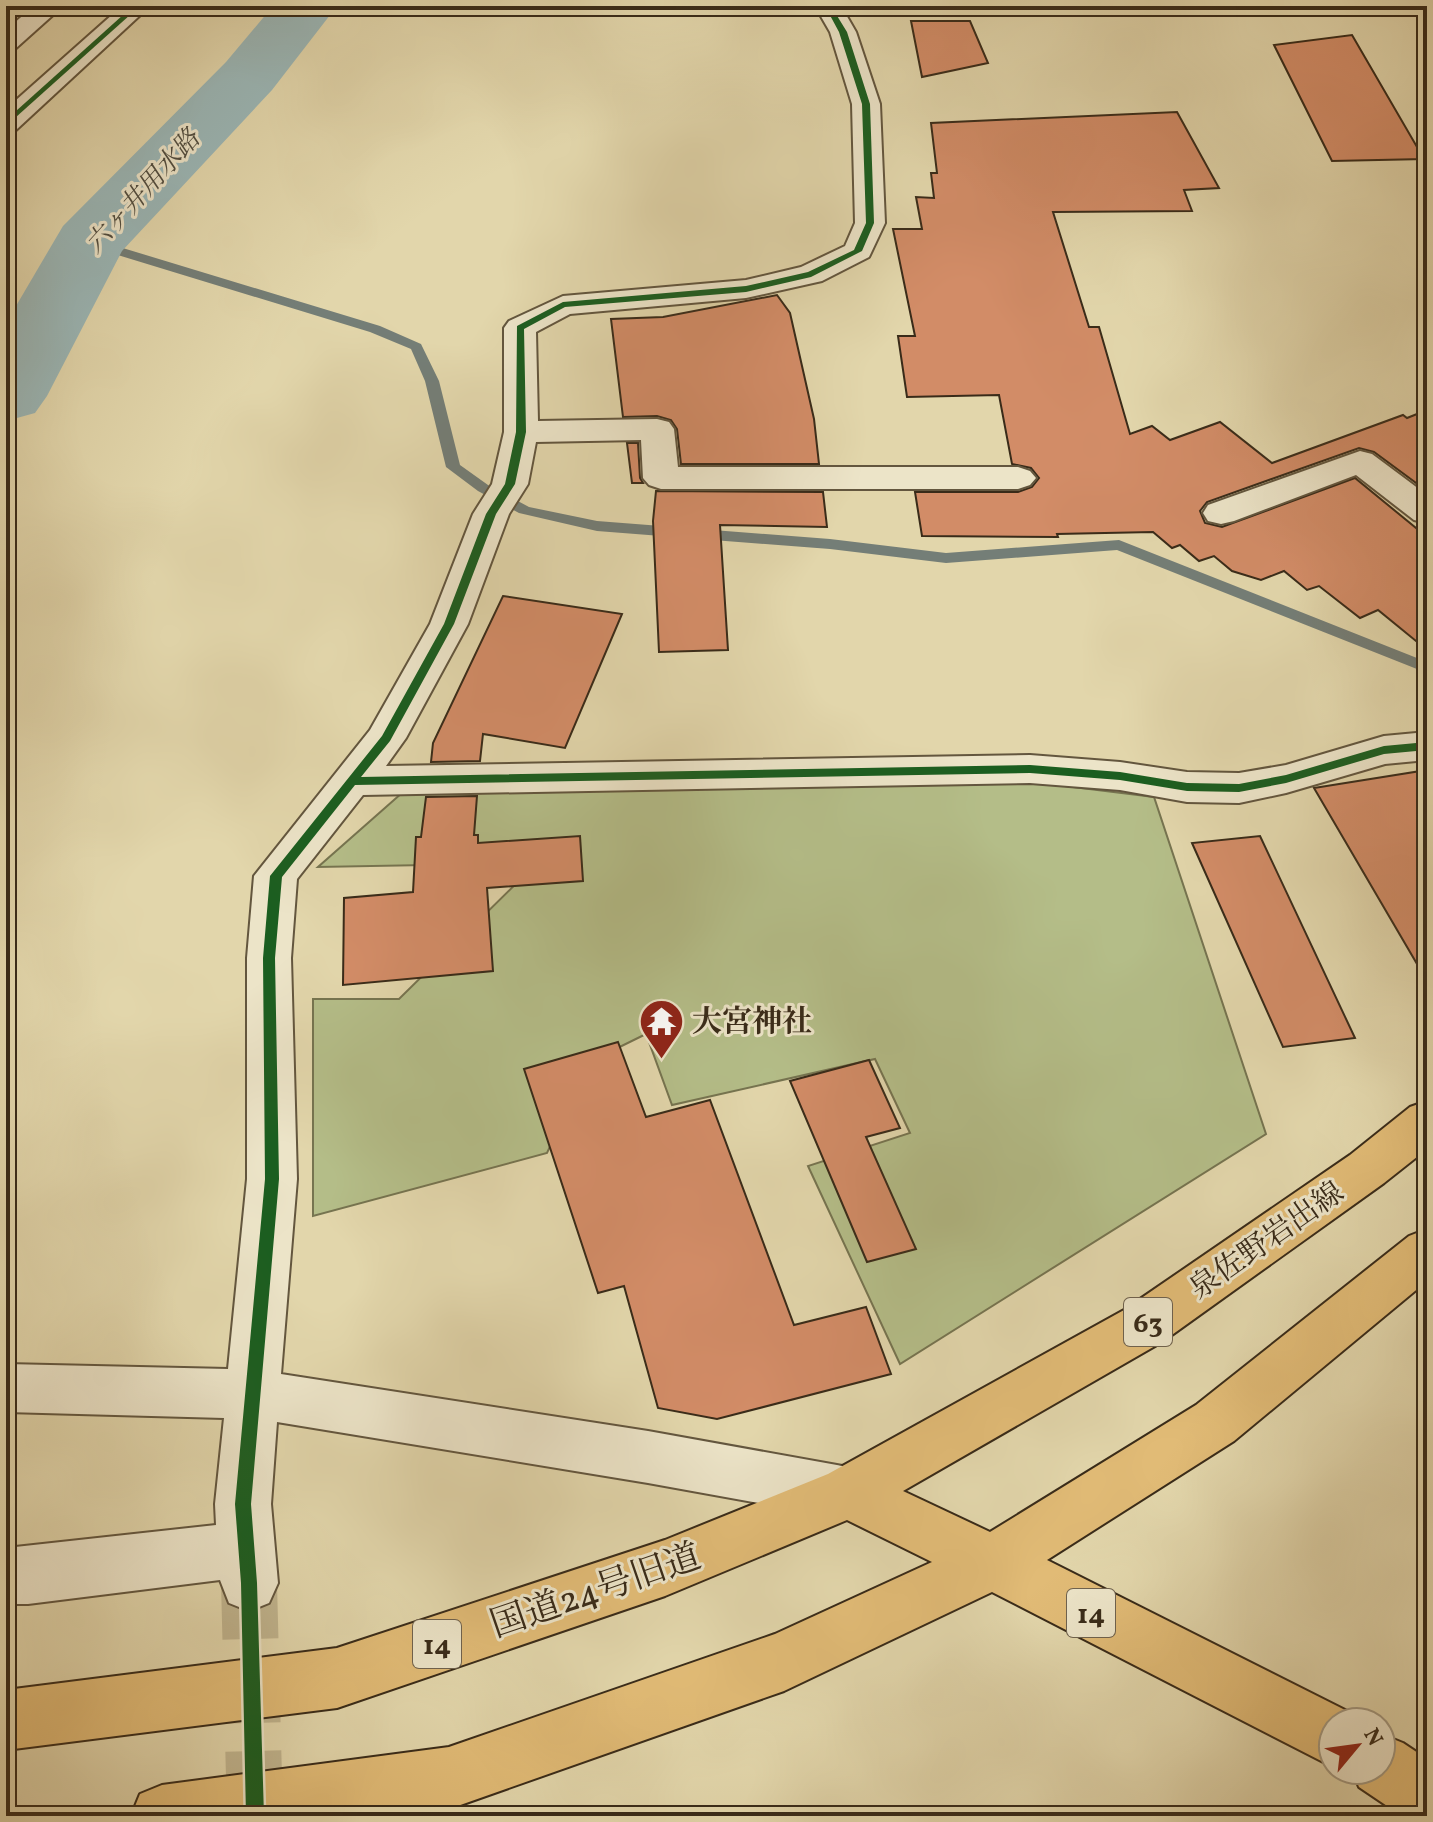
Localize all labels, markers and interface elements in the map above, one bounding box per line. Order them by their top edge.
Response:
water label: 六ヶ井用水路 [78,121,210,262]
temple icon: 大宮神社 [637,997,685,1060]
place label: 大宮神社 [692,1002,812,1044]
street label: 泉佐野岩出線 [1181,1173,1353,1310]
road number: 63 [1124,1298,1172,1346]
street label: 国道24号旧道 [484,1533,708,1652]
road number: 14 [1067,1589,1115,1637]
road number: 14 [413,1620,461,1668]
north arrow [1317,1706,1397,1786]
text: N [1355,1723,1390,1752]

